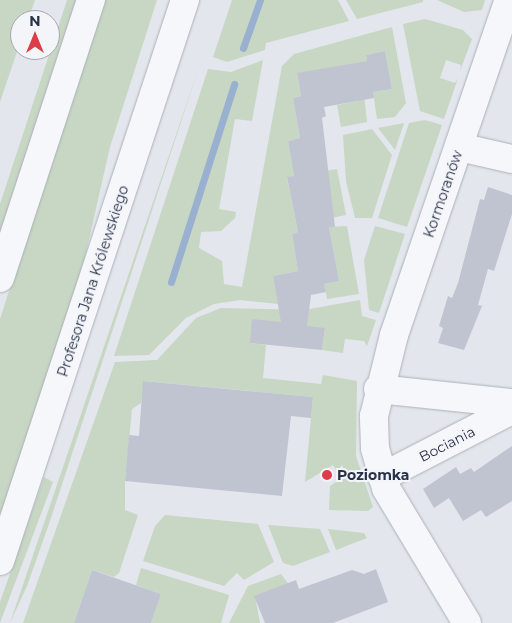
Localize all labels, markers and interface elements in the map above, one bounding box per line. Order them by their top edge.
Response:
north arrow [10,10,60,60]
text: N [29,12,41,30]
street label: Kormoranów [420,148,466,240]
street label: Profesora Jana Królewskiego [54,183,132,379]
street label: Bociania [416,423,478,465]
place label: Poziomka [337,467,410,483]
marker: Poziomka [321,469,333,481]

